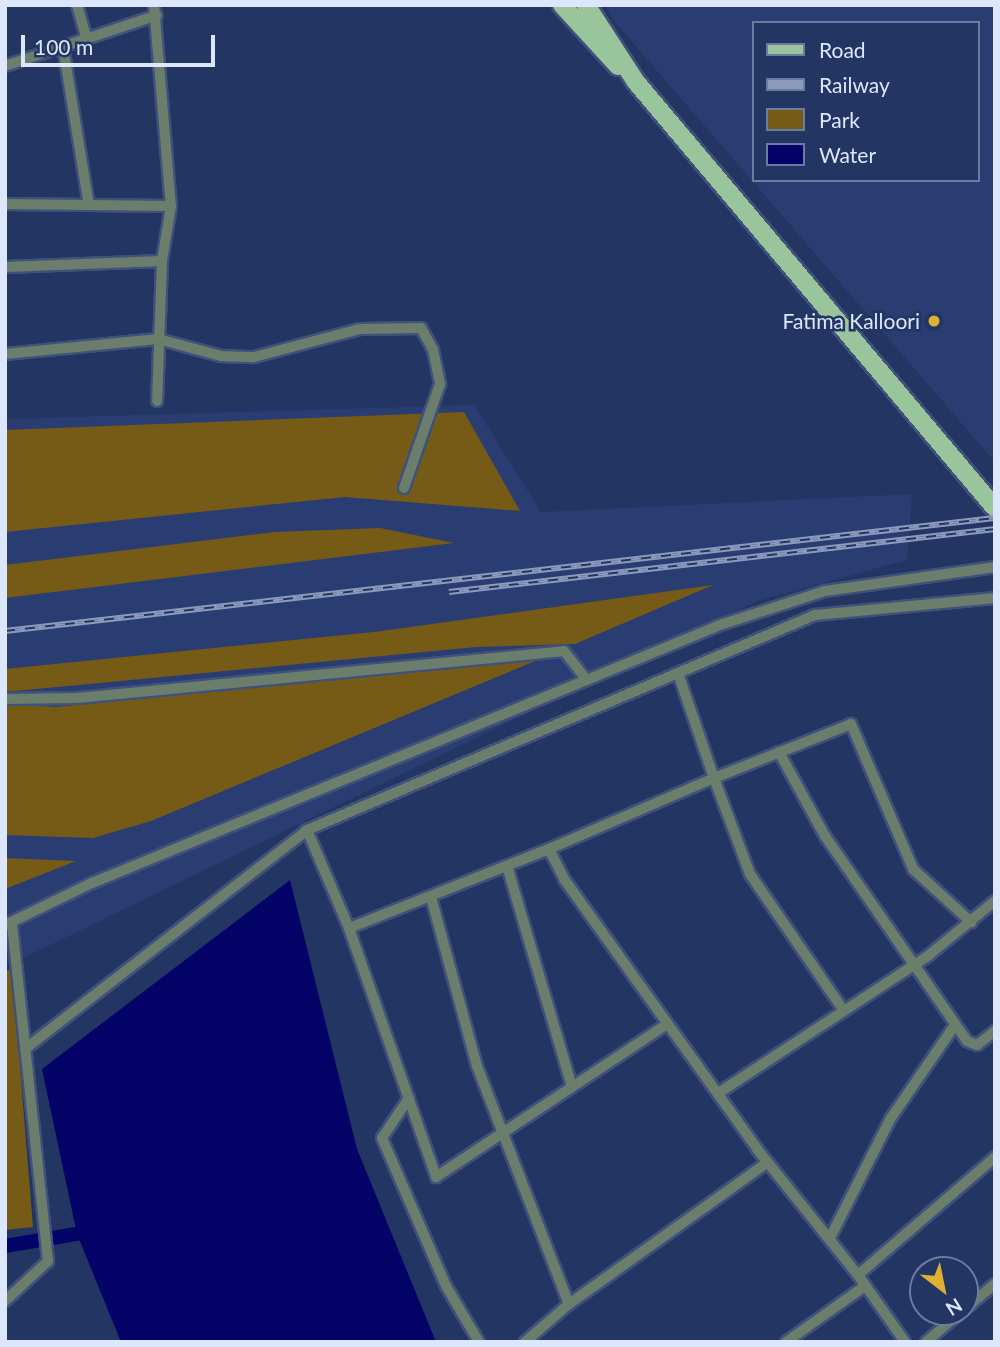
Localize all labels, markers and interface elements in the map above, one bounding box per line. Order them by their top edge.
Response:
scale bar [24,21,219,65]
legend [752,21,979,182]
text: 100 m [34,34,93,59]
text: Road [819,37,866,62]
text: Railway [819,72,890,97]
text: Park [819,107,860,132]
text: Water [819,142,876,167]
place label: Fatima Kalloori [783,308,920,334]
marker: Fatima Kalloori [926,313,942,329]
north arrow [909,1256,979,1326]
text: N [942,1294,967,1321]

